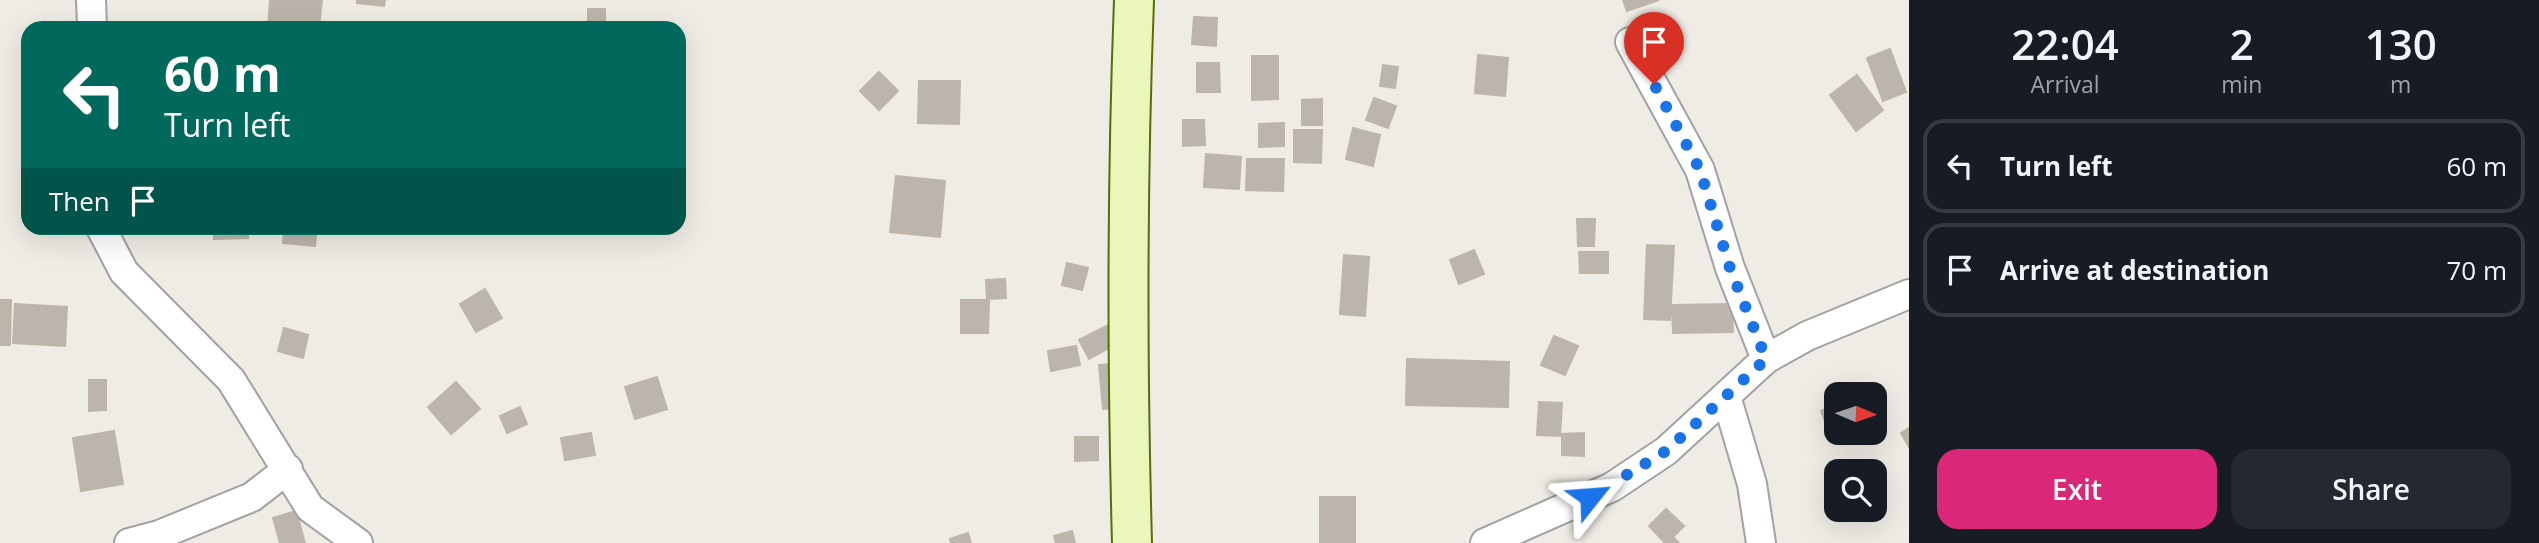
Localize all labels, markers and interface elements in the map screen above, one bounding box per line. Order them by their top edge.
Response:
pin [1624,12.0,1684,84]
text: 22:04 [2011,15,2119,72]
text: 2 [2230,15,2254,72]
text: 130 [2365,15,2437,72]
icon: arrive [1635,23,1673,61]
text: 60 m [164,40,281,106]
icon: left [49,49,140,140]
text: Arrival [2030,68,2100,100]
text: min [2221,68,2262,100]
text: m [2390,68,2411,100]
text: Turn left [164,103,290,146]
icon: left [1941,147,1979,185]
text: Turn left [2000,148,2112,184]
text: 60 m [2446,148,2507,184]
icon: arrive [124,182,162,220]
text: Then [49,183,110,219]
icon: arrive [1941,251,1979,289]
text: Arrive at destination [2000,252,2269,288]
text: 70 m [2446,252,2507,288]
north arrow [1824,382,1886,444]
map controls [1824,382,1887,522]
button: Exit [1937,449,2217,529]
button: Share [2231,449,2511,529]
button: search [1824,459,1887,522]
position arrow [1553,460,1627,534]

